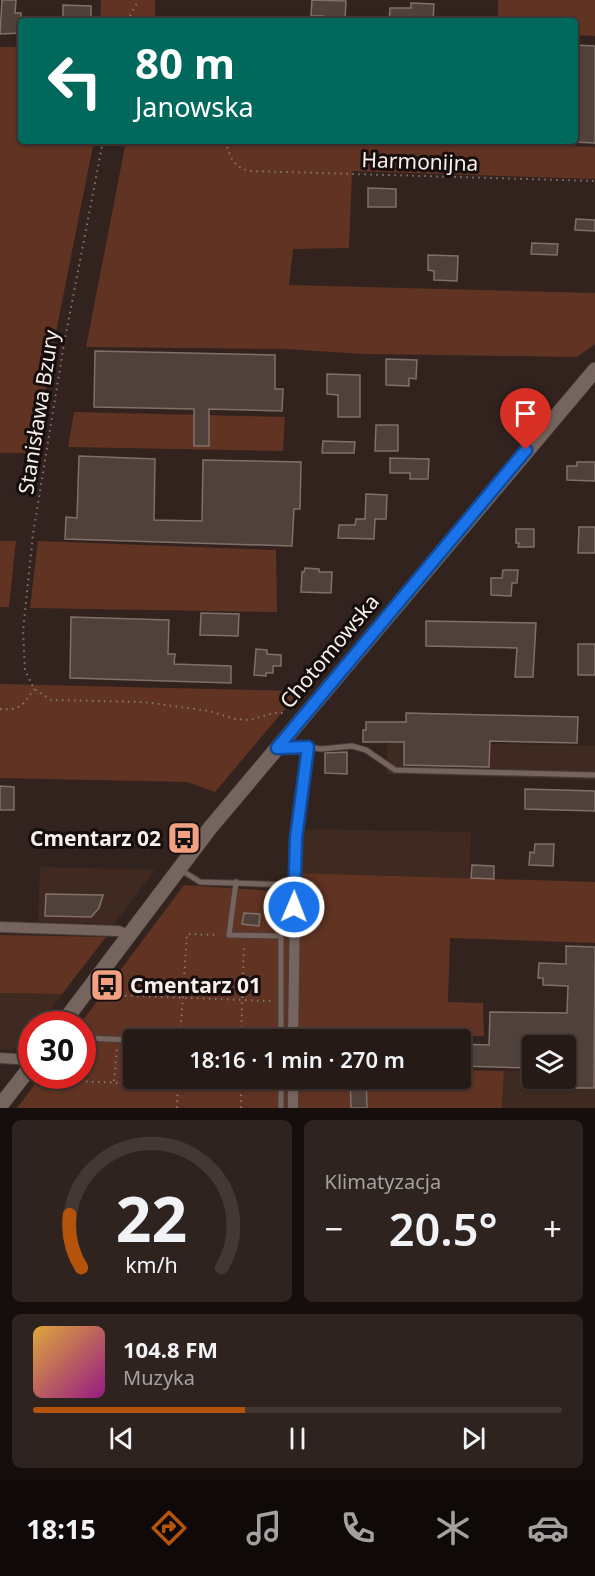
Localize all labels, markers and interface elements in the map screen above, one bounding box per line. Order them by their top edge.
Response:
text: 80 m [135,34,235,91]
icon: left [36,42,114,120]
text: Janowska [135,88,254,125]
street label: Harmonijna [361,145,479,177]
street label: Stanisława Bzury [11,327,65,496]
pin [500,388,551,450]
icon: arrive [509,397,542,430]
street label: Chotomowska [273,588,385,714]
bus stop icon: Cmentarz 02 [166,820,202,856]
place label: Cmentarz 02 [30,824,161,852]
position arrow [262,875,326,939]
bus stop icon: Cmentarz 01 [89,967,125,1003]
place label: Cmentarz 01 [130,971,261,999]
speed limit sign: 30 [18,1011,96,1089]
map controls [522,1035,576,1089]
button: layers [522,1035,576,1089]
text: 18:16 · 1 min · 270 m [189,1044,405,1074]
text: Klimatyzacja [325,1168,441,1195]
text: 22 [116,1175,187,1260]
text: 20.5° [389,1198,498,1259]
text: − [325,1206,343,1251]
text: + [543,1206,562,1251]
text: km/h [125,1250,178,1279]
text: 104.8 FM [123,1334,218,1364]
text: Muzyka [123,1364,195,1391]
icon: previous [105,1422,138,1455]
icon: pause [281,1422,314,1455]
icon: next [457,1422,490,1455]
icon: directions [148,1507,190,1549]
icon: music [243,1507,285,1549]
icon: phone [337,1507,379,1549]
icon: climate [432,1507,474,1549]
icon: car [527,1507,569,1549]
text: 18:15 [26,1510,96,1547]

